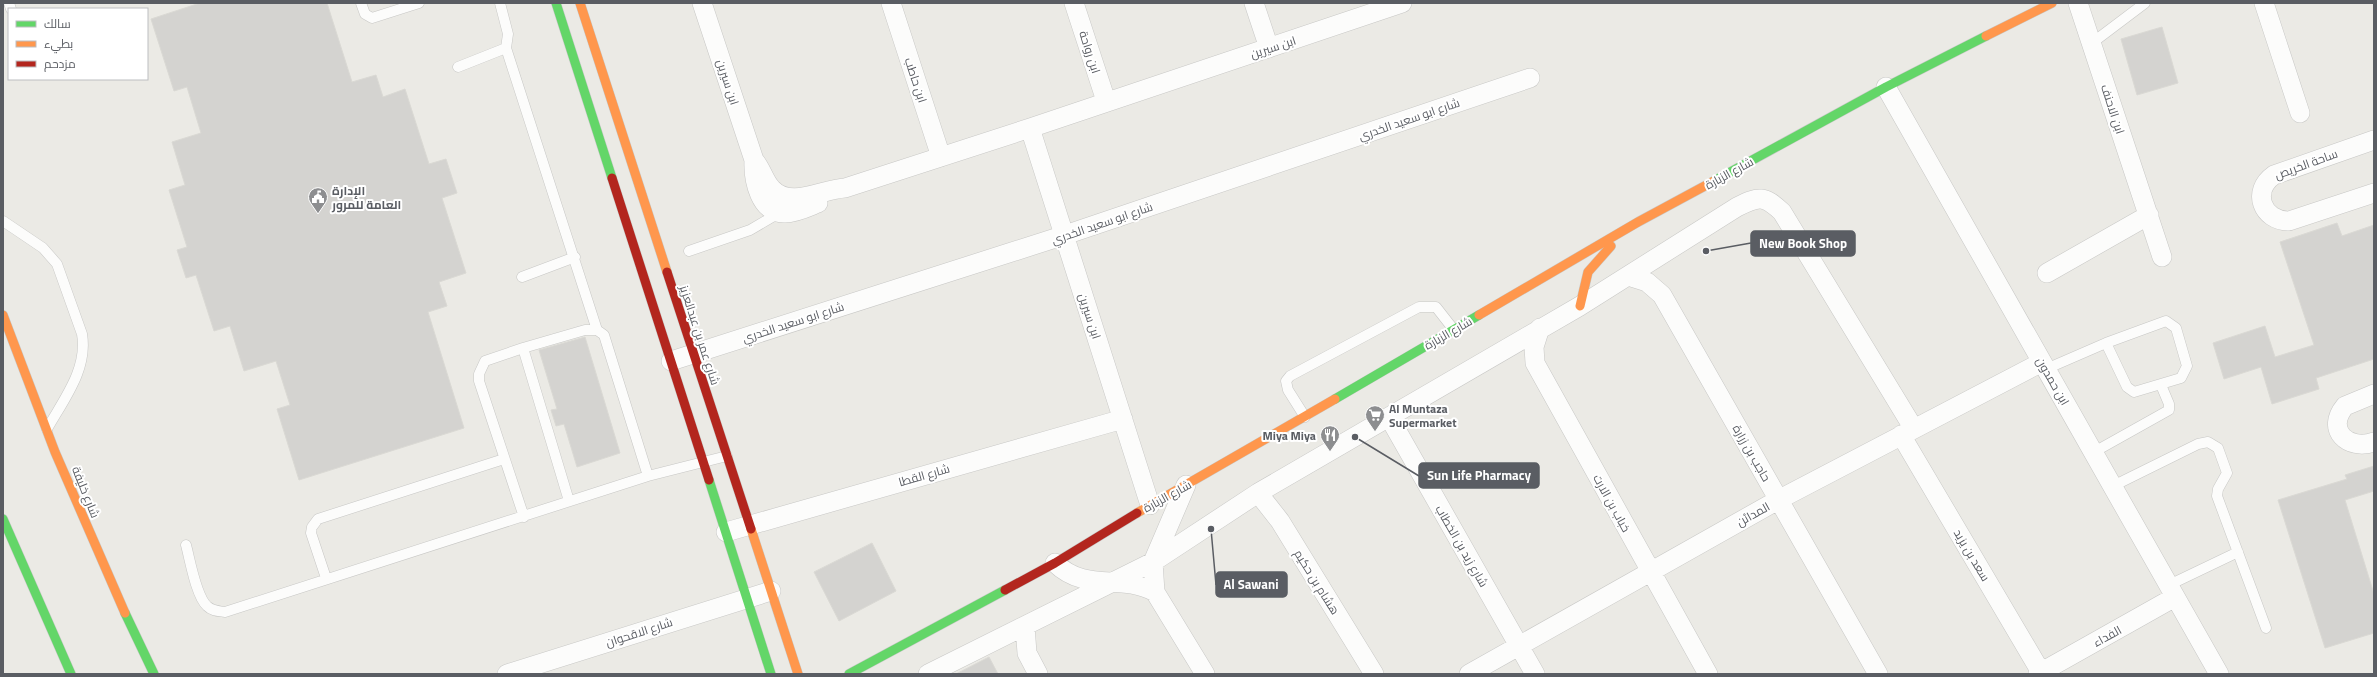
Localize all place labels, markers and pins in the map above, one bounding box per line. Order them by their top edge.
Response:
place label: الإدارة العامة للمرور [331,181,401,214]
public building icon: الإدارة العامة للمرور [307,186,329,214]
callout: New Book Shop [1751,231,1855,256]
place label: Al Muntaza Supermarket [1389,399,1457,432]
supermarket icon: Al Muntaza Supermarket [1364,404,1386,432]
restaurant icon: Miya Miya [1319,424,1341,452]
place label: Miya Miya [1263,426,1316,445]
callout: Sun Life Pharmacy [1419,463,1539,488]
callout: Al Sawani [1216,572,1287,597]

